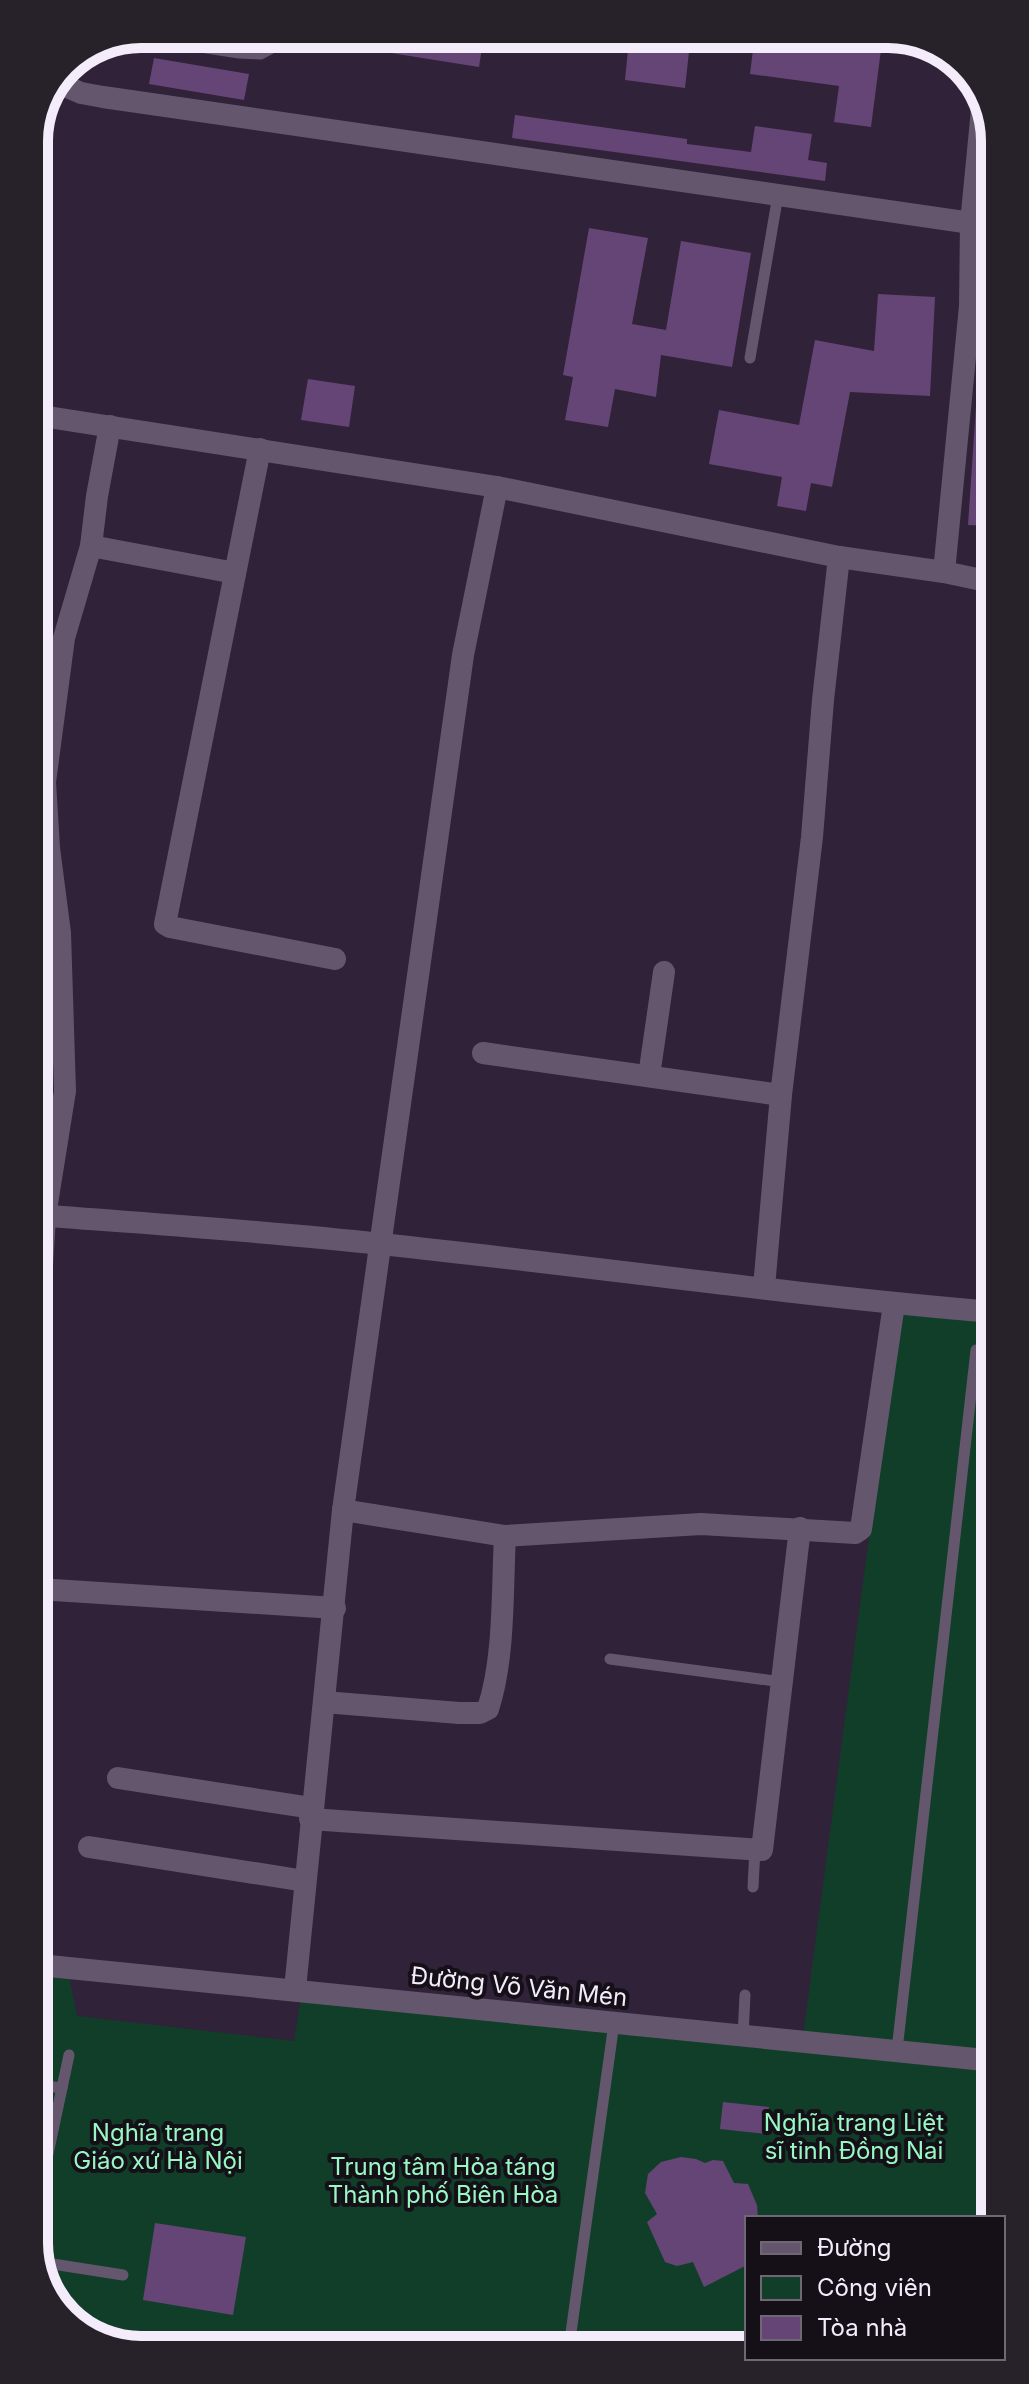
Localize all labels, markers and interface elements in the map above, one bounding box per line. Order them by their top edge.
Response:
street label: Đường Võ Văn Mén [409,1961,629,2012]
park label: Nghĩa trang Liệt sĩ tỉnh Đồng Nai [764,2108,944,2165]
park label: Nghĩa trang Giáo xứ Hà Nội [73,2118,243,2175]
park label: Trung tâm Hỏa táng Thành phố Biên Hòa [328,2152,558,2209]
legend [745,2216,1005,2360]
text: Đường [817,2233,892,2262]
text: Công viên [817,2273,932,2302]
text: Tòa nhà [817,2313,907,2342]

